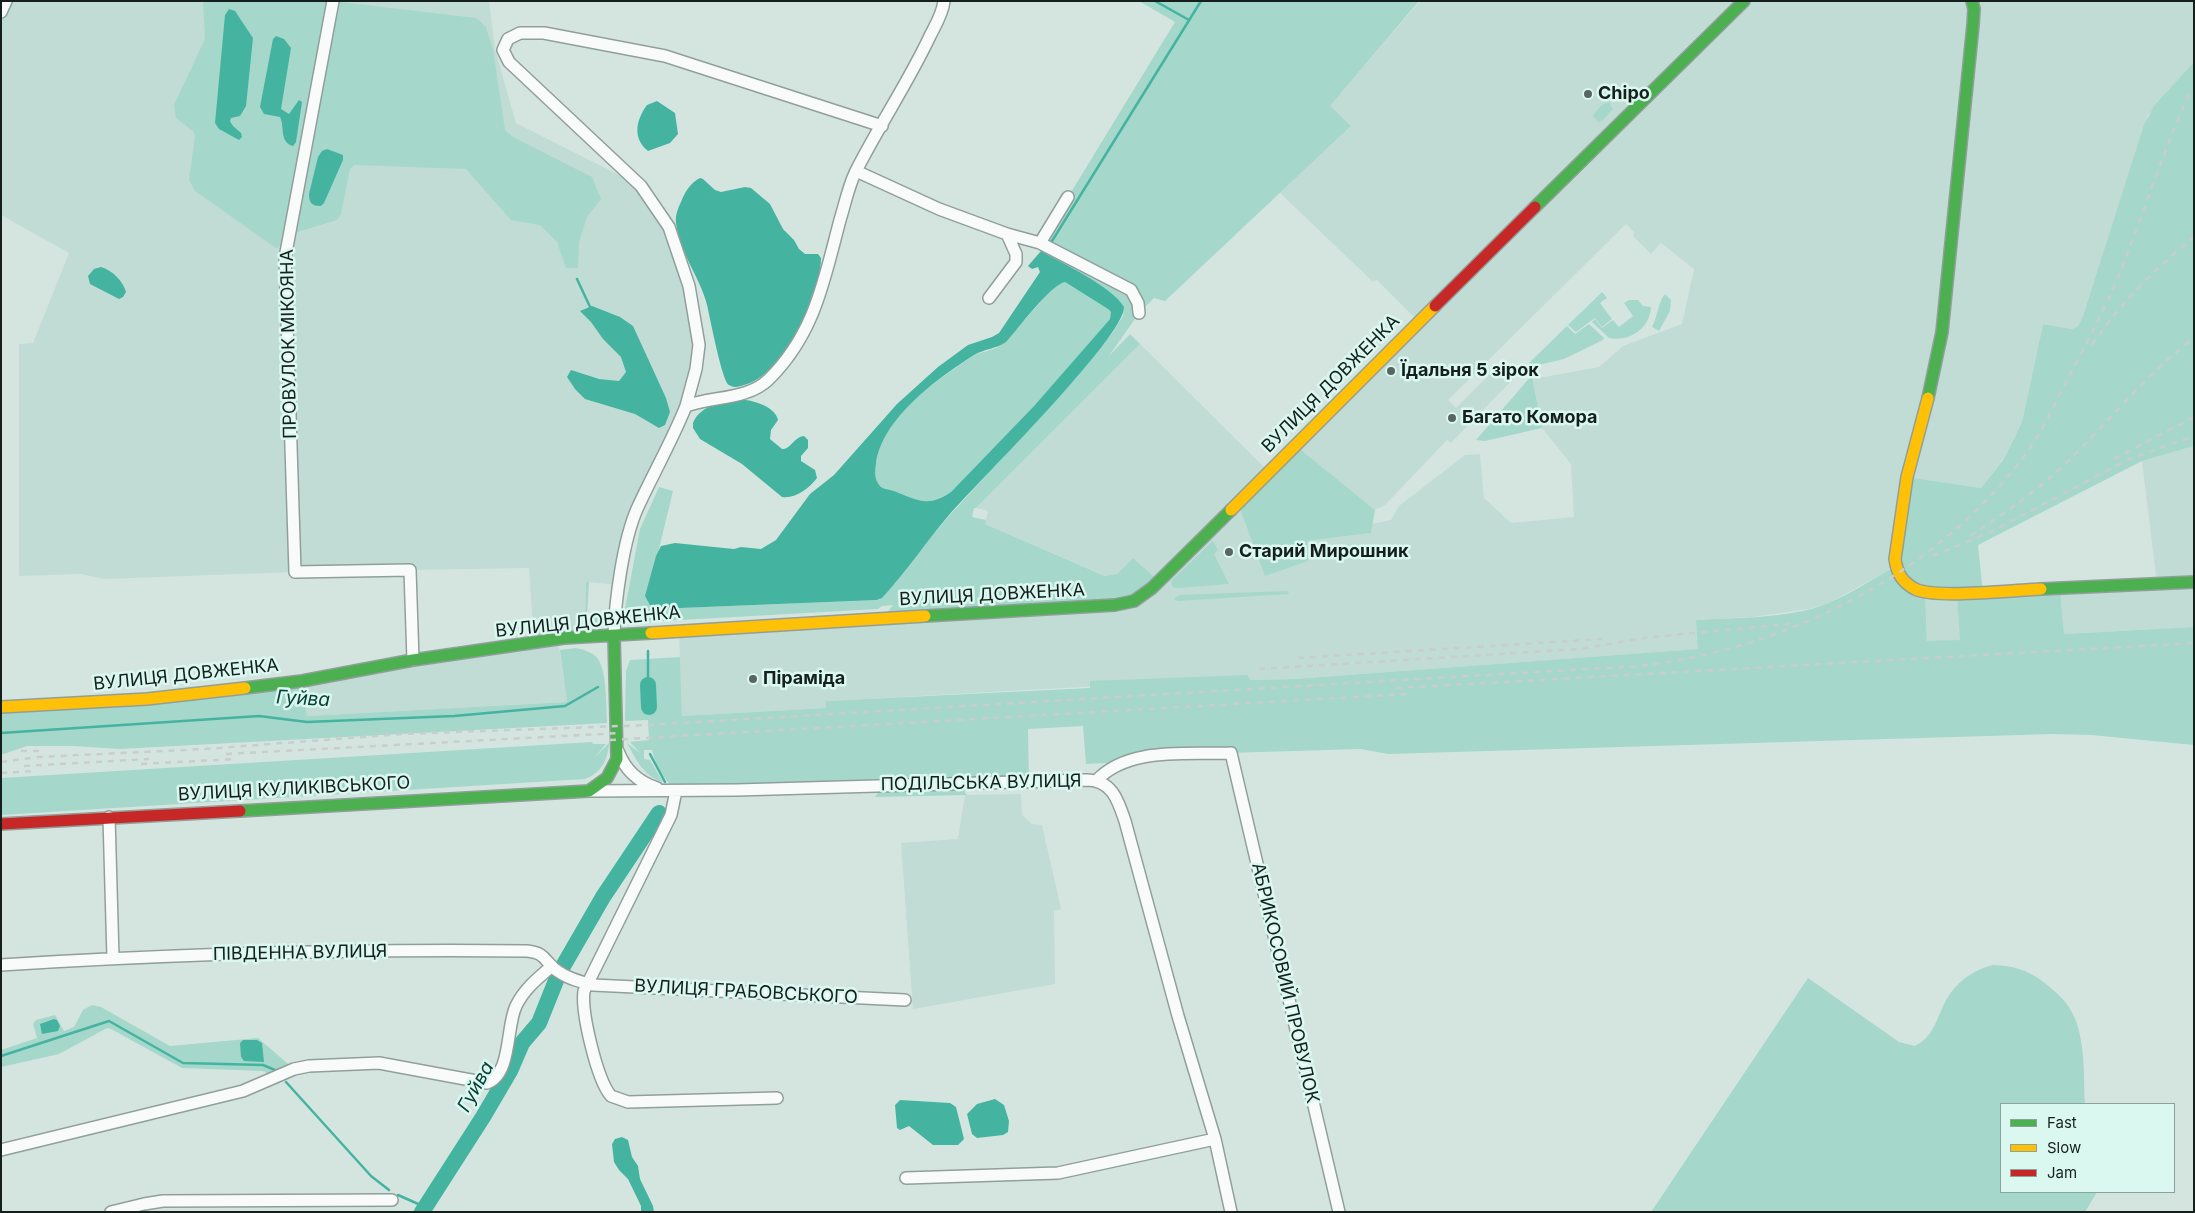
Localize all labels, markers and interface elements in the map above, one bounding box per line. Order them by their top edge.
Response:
place label: Chipo [1598,83,1650,105]
marker: Chipo [1582,88,1594,100]
street label: ПРОВУЛОК МІКОЯНА [277,249,301,439]
street label: ВУЛИЦЯ ДОВЖЕНКА [1258,311,1404,457]
place label: Їдальня 5 зірок [1401,360,1539,382]
marker: Їдальня 5 зірок [1385,365,1397,377]
place label: Багато Комора [1462,407,1597,429]
marker: Багато Комора [1446,412,1458,424]
place label: Старий Мирошник [1239,541,1408,563]
marker: Старий Мирошник [1223,546,1235,558]
street label: ВУЛИЦЯ ДОВЖЕНКА [899,579,1085,611]
street label: ВУЛИЦЯ ДОВЖЕНКА [494,602,682,642]
street label: ВУЛИЦЯ ДОВЖЕНКА [92,655,280,695]
place label: Піраміда [763,668,845,690]
marker: Піраміда [747,673,759,685]
water label: Гуйва [275,686,331,712]
street label: ПОДІЛЬСЬКА ВУЛИЦЯ [880,770,1082,796]
street label: ВУЛИЦЯ КУЛИКІВСЬКОГО [177,772,411,806]
street label: АБРИКОСОВИЙ ПРОВУЛОК [1247,861,1323,1105]
street label: ПІВДЕННА ВУЛИЦЯ [213,941,387,965]
street label: ВУЛИЦЯ ГРАБОВСЬКОГО [634,975,858,1009]
water label: Гуйва [453,1058,499,1116]
legend [2000,1103,2175,1193]
text: Fast [2047,1113,2077,1132]
text: Slow [2047,1138,2081,1157]
text: Jam [2047,1163,2077,1182]

